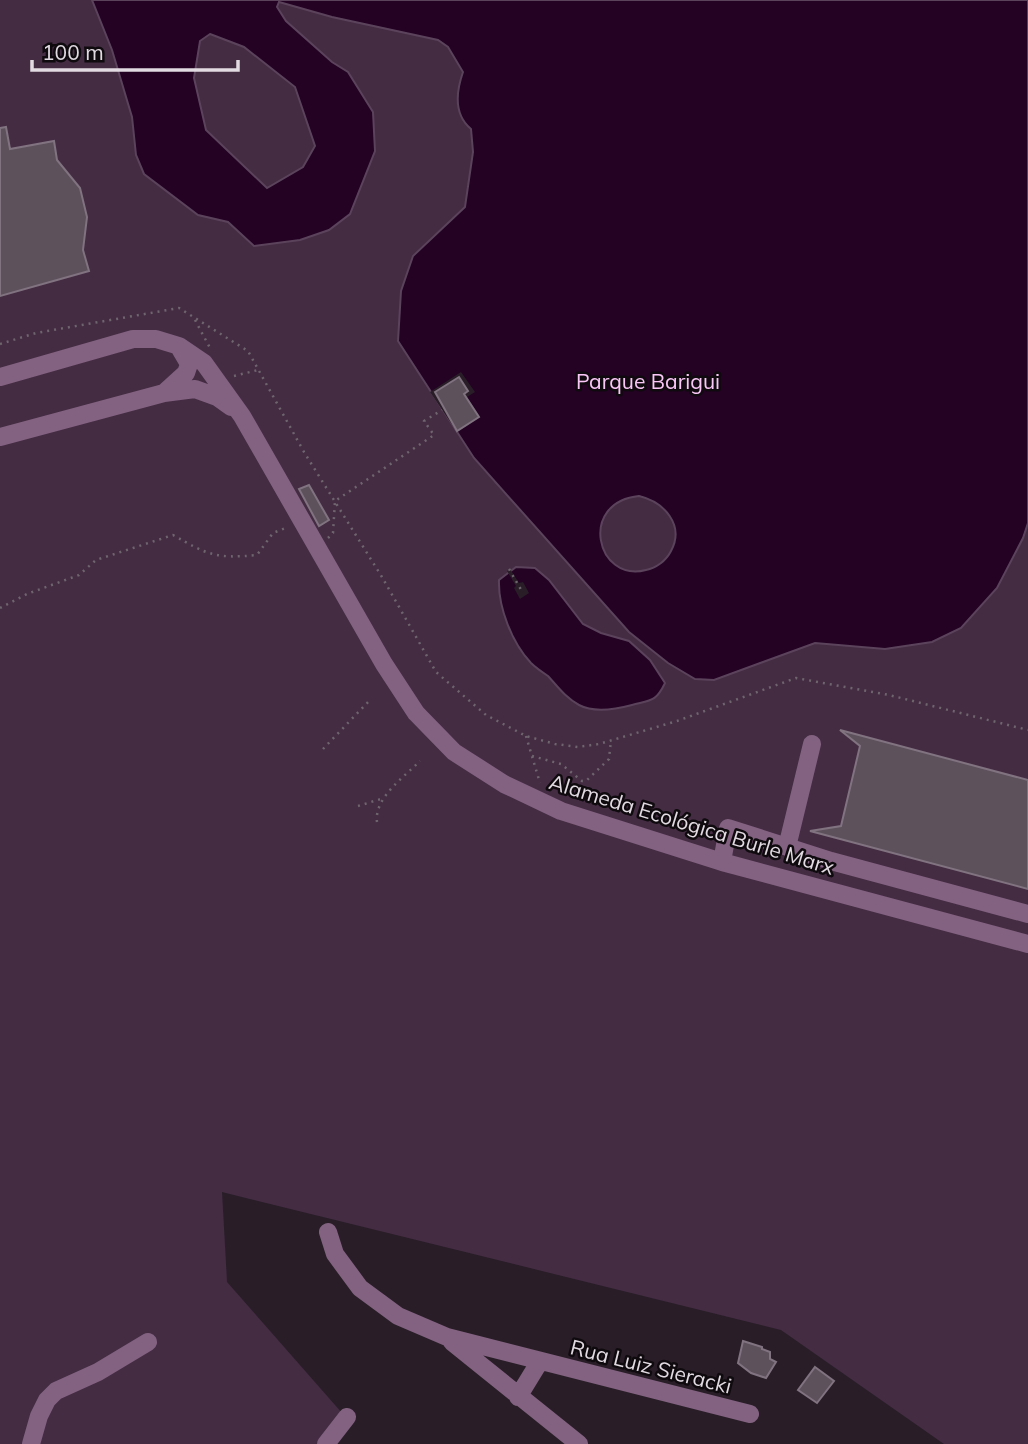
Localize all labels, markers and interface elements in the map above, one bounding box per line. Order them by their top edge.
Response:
scale bar [32,28,238,72]
text: 100 m [42,39,104,65]
park label: Parque Barigui [576,368,720,394]
street label: Alameda Ecológica Burle Marx [546,768,838,880]
street label: Rua Luiz Sieracki [568,1333,734,1399]

